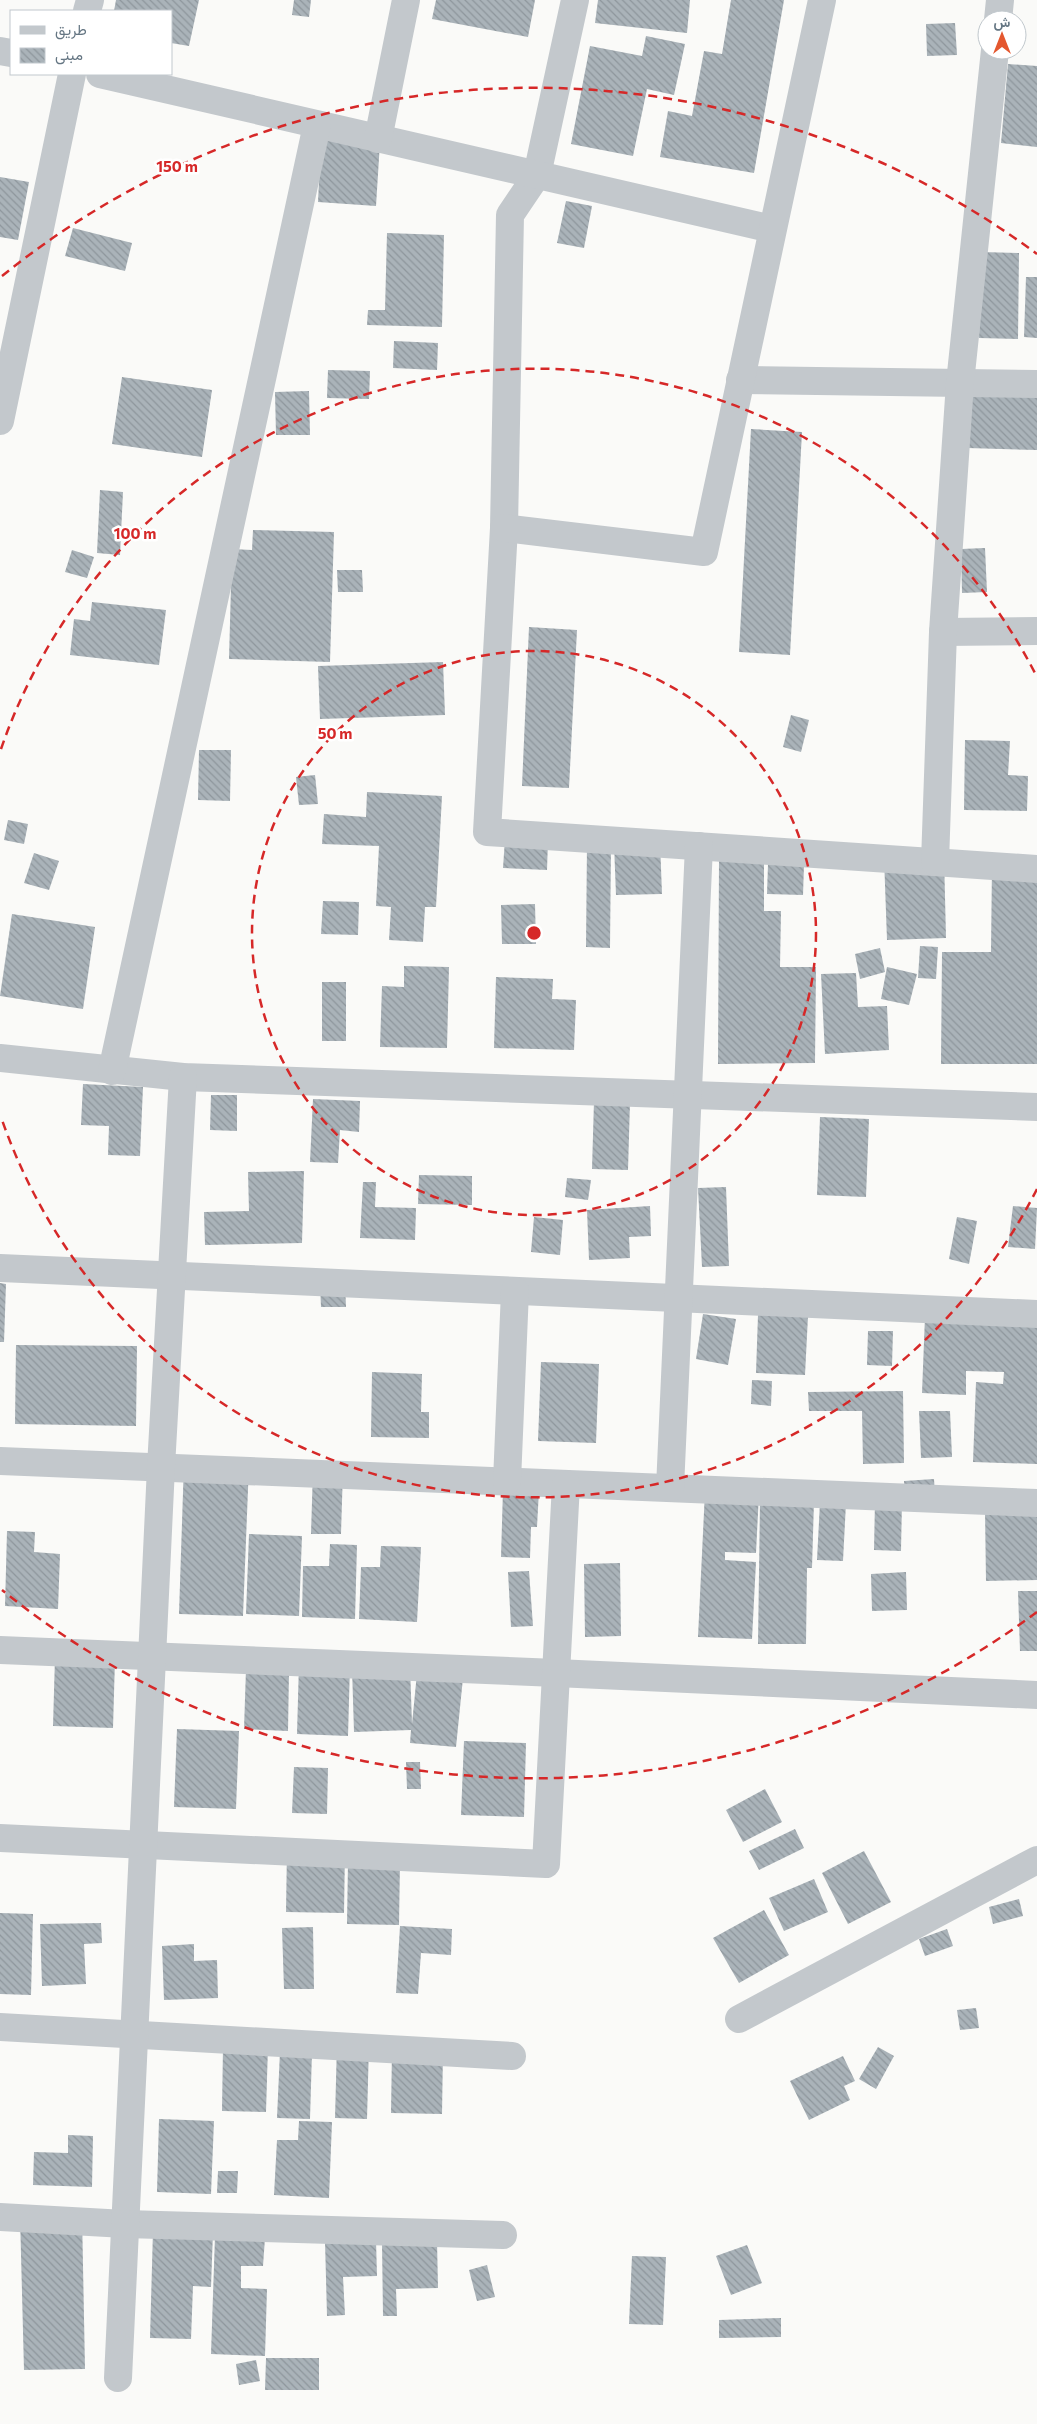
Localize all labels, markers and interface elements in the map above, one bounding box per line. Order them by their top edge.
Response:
legend [10,10,172,75]
north arrow [977,10,1027,60]
text: ش [994,13,1011,31]
text: طريق [55,20,87,40]
text: مبنى [55,45,83,65]
text: 150 m [156,157,198,175]
text: 100 m [114,524,156,542]
text: 50 m [318,724,352,742]
centre of rings [525,924,543,942]

